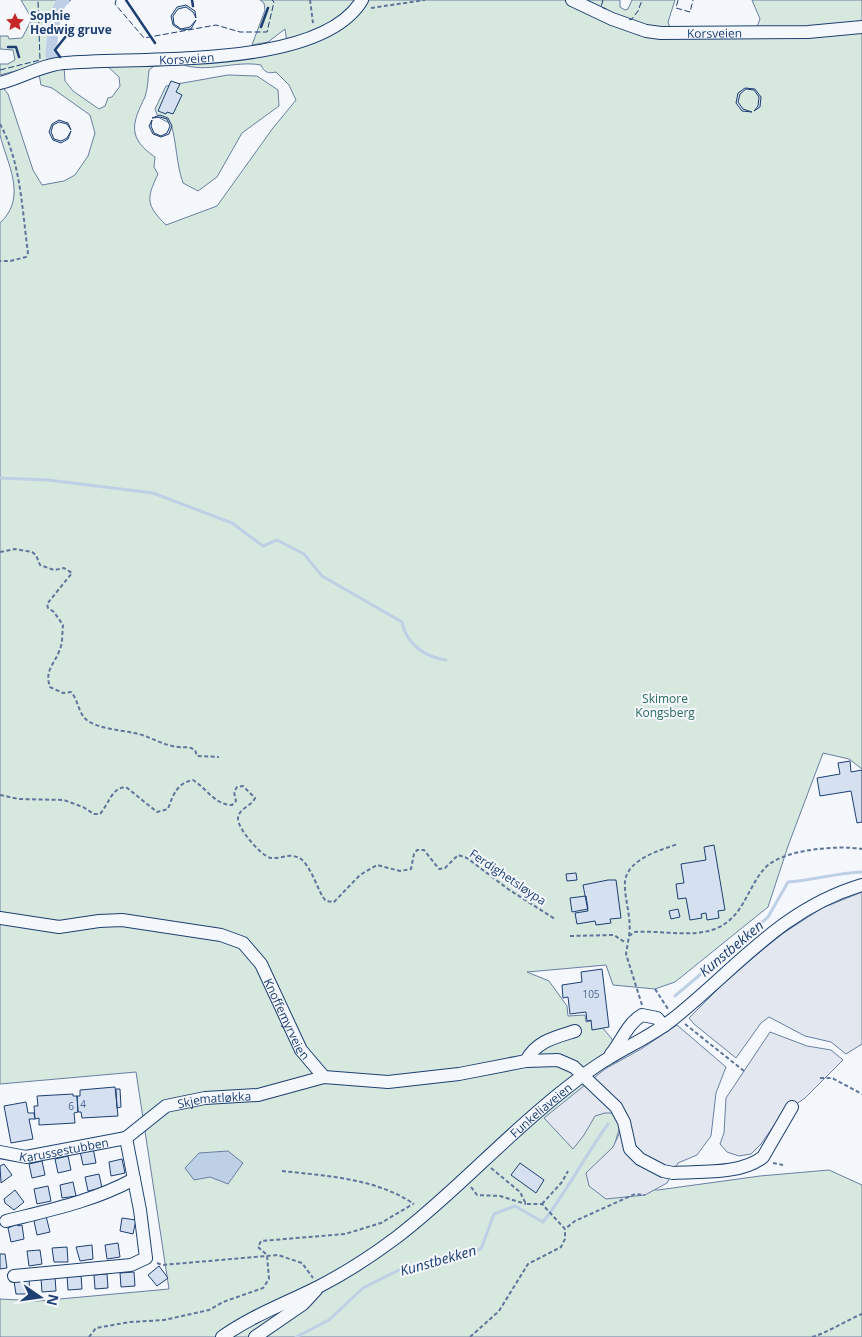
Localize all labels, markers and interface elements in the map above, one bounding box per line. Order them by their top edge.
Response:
place label: Sophie Hedwig gruve [30,7,112,38]
place icon: Sophie Hedwig gruve [4,11,26,33]
street label: Korsveien [687,24,742,41]
street label: Korsveien [159,48,215,68]
park label: Skimore Kongsberg [635,690,695,721]
street label: Ferdighetsløypa [466,845,550,909]
water label: Kunstbekken [695,916,767,980]
street label: Knoffemyrveien [260,975,314,1063]
house number: 105 [582,987,600,1001]
street label: Funkeliaveien [506,1079,575,1141]
street label: Skjematløkka [176,1087,252,1112]
house number: 4 [80,1097,86,1111]
house number: 6 [68,1099,74,1113]
street label: Karussestubben [18,1133,110,1166]
water label: Kunstbekken [398,1240,478,1280]
north arrow [15,1272,65,1322]
text: N [43,1292,64,1308]

